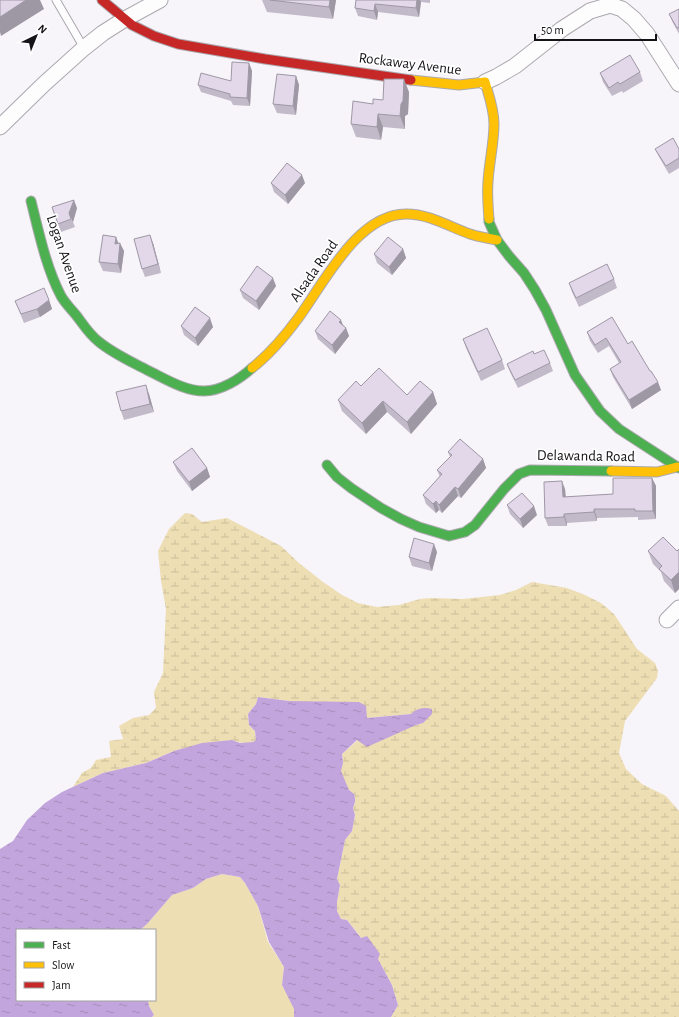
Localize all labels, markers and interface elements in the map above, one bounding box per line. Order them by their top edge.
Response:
north arrow [16,16,56,56]
scale bar [535,16,656,42]
text: N [36,22,49,36]
text: 50 m [541,24,564,36]
street label: Rockaway Avenue [358,50,462,78]
street label: Logan Avenue [44,213,84,295]
street label: Alsada Road [287,237,341,305]
street label: Delawanda Road [537,448,636,464]
legend [16,929,156,1001]
text: Fast [52,939,71,951]
text: Slow [52,959,74,971]
text: Jam [52,979,71,991]

